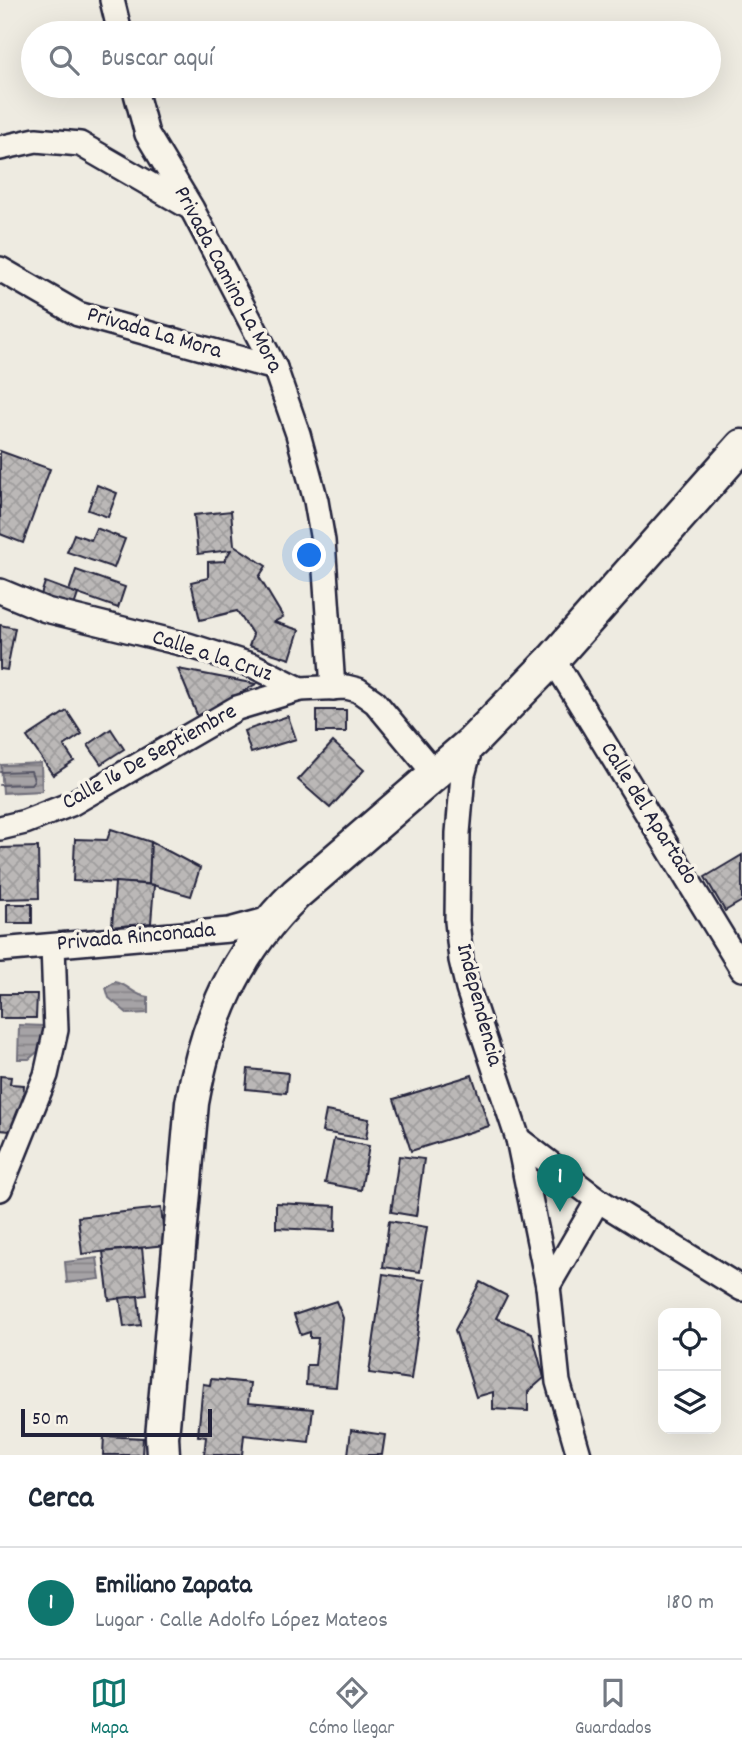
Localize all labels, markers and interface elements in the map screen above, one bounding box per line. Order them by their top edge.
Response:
search box [21,21,721,98]
icon: search [45,41,83,79]
text: Buscar aquí [101,41,213,78]
street label: Privada Camino La Mora [164,181,291,380]
street label: Privada La Mora [83,299,226,369]
your location [292,538,326,572]
street label: Calle a la Cruz [148,622,277,692]
street label: Calle 16 De Septiembre [57,696,243,820]
street label: Calle del Apartado [591,736,705,892]
street label: Privada Rinconada [55,915,218,961]
street label: Independencia [446,940,511,1071]
pin: 1 [537,1154,583,1212]
map controls [658,1308,721,1434]
button: locate [658,1308,721,1371]
button: layers [658,1371,721,1434]
scale bar [21,1406,212,1438]
text: 50 m [32,1407,69,1434]
text: Cerca [28,1479,93,1522]
text: Emiliano Zapata [95,1568,252,1605]
text: 1 [48,1587,54,1620]
text: 180 m [666,1587,714,1620]
text: Lugar · Calle Adolfo López Mateos [95,1605,388,1638]
tab: Mapa [90,1674,128,1743]
tab: Cómo llegar [309,1674,394,1743]
tab: Guardados [575,1674,652,1743]

